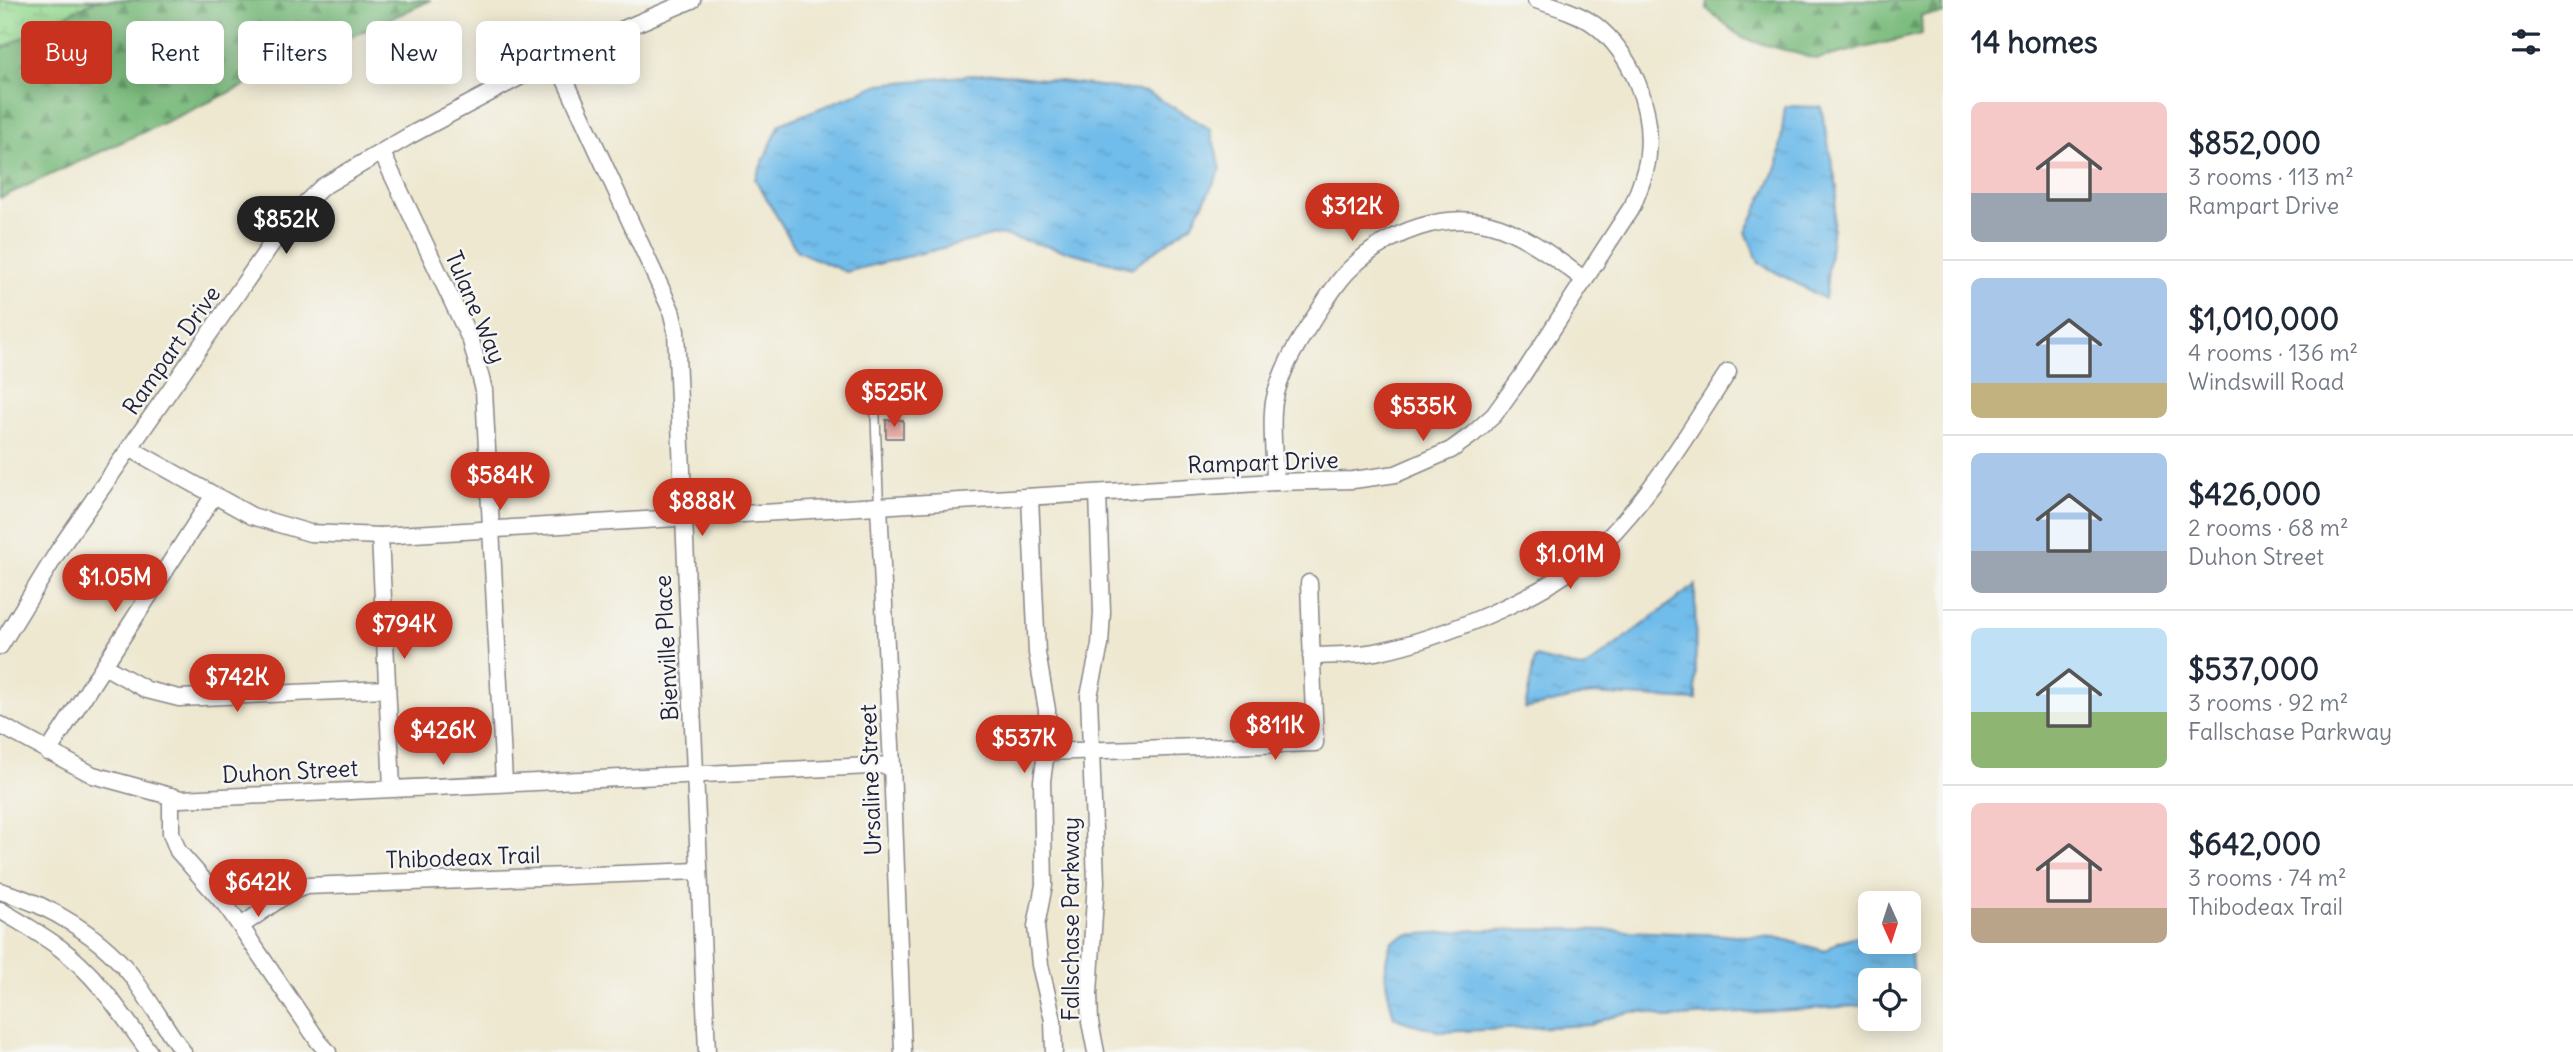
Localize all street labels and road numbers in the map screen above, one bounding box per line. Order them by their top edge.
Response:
street label: Tulane Way [439,246,513,368]
street label: Rampart Drive [116,280,226,420]
street label: Rampart Drive [1187,445,1339,479]
street label: Bienville Place [648,574,684,722]
street label: Ursaline Street [853,704,887,856]
street label: Duhon Street [221,753,359,789]
street label: Fallschase Parkway [1056,817,1085,1021]
street label: Thibodeax Trail [385,840,541,874]

